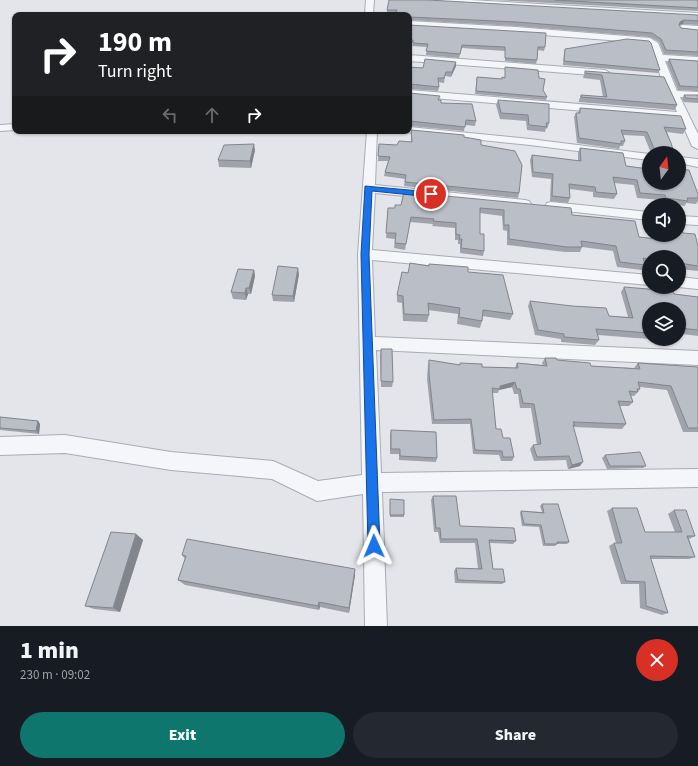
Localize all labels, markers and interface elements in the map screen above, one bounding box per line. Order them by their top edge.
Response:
text: 190 m [98,22,172,62]
icon: right [32,28,84,80]
text: Turn right [98,59,172,84]
icon: left [159,104,181,126]
icon: ahead [201,104,223,126]
icon: right [243,104,265,126]
north arrow [642,146,686,190]
map controls [642,146,686,346]
pin [414,177,448,211]
icon: arrive [420,183,442,205]
button: sound [642,198,686,242]
button: search [642,250,686,294]
button: layers [642,302,686,346]
position arrow [353,525,395,567]
text: 1 min [20,633,79,668]
button: close [636,639,678,681]
text: 230 m · 09:02 [20,666,90,684]
button: Exit [20,712,345,758]
button: Share [353,712,678,758]

